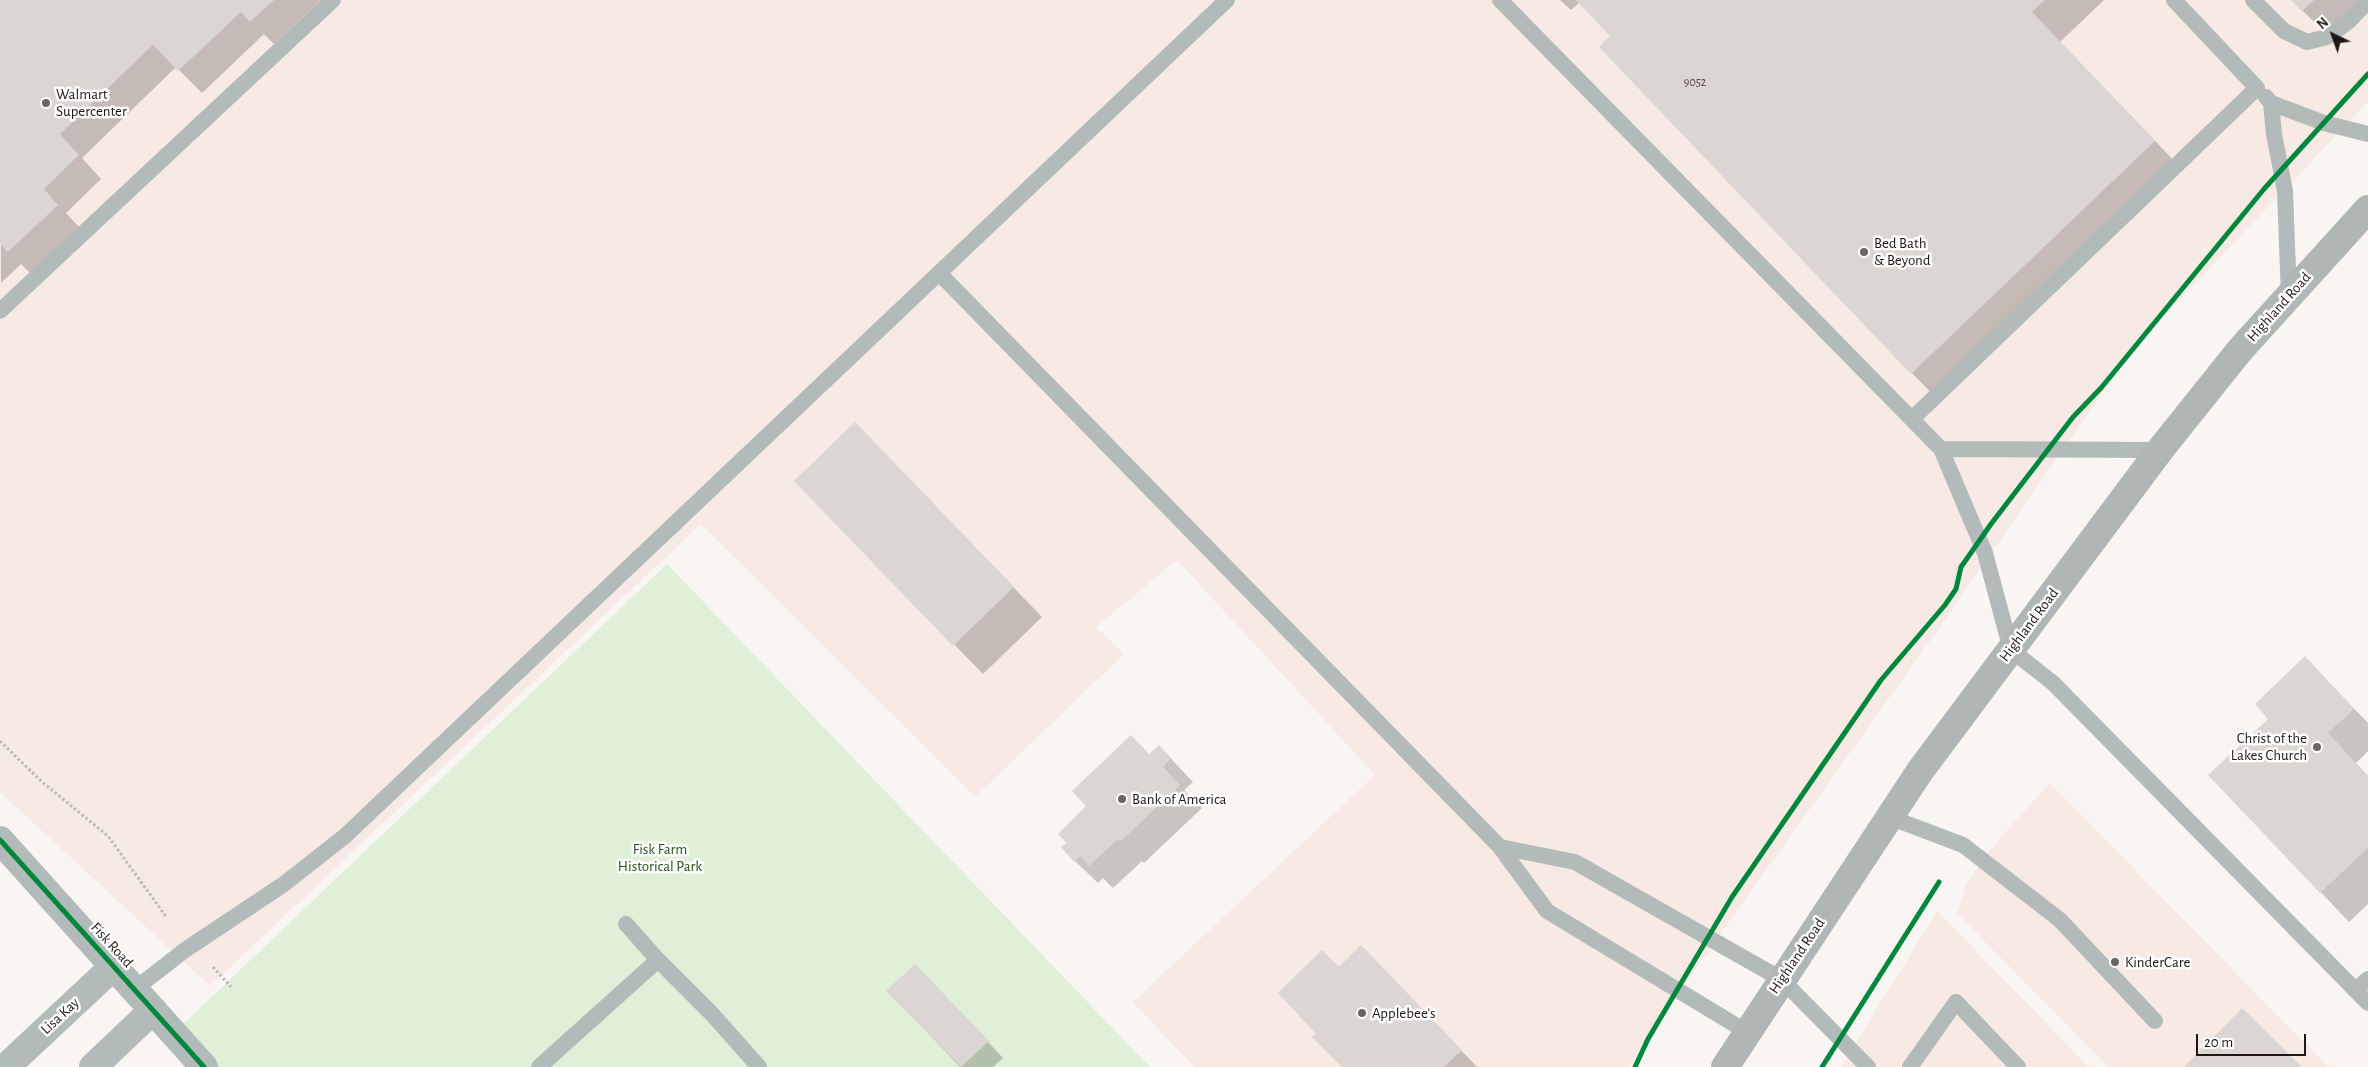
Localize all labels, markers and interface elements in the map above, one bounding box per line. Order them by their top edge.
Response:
north arrow [2308,10,2358,60]
text: N [2315,15,2331,32]
house number: 9052 [1684,75,1706,89]
place label: Walmart Supercenter [56,85,127,120]
marker: Walmart Supercenter [40,97,52,109]
place label: Bed Bath & Beyond [1874,234,1931,269]
marker: Bed Bath & Beyond [1858,246,1870,258]
street label: Highland Road [2243,269,2315,345]
street label: Highland Road [1996,585,2062,665]
place label: Christ of the Lakes Church [2231,729,2307,764]
marker: Christ of the Lakes Church [2311,741,2323,753]
place label: Bank of America [1132,790,1226,808]
marker: Bank of America [1116,793,1128,805]
park label: Fisk Farm Historical Park [618,840,702,875]
street label: Highland Road [1765,915,1829,997]
street label: Fisk Road [87,919,137,971]
place label: KinderCare [2125,953,2190,971]
marker: KinderCare [2109,956,2121,968]
street label: Lisa Kay [37,994,83,1038]
place label: Applebee's [1372,1004,1435,1022]
marker: Applebee's [1356,1007,1368,1019]
scale bar [2198,1024,2308,1056]
text: 20 m [2204,1035,2233,1050]

